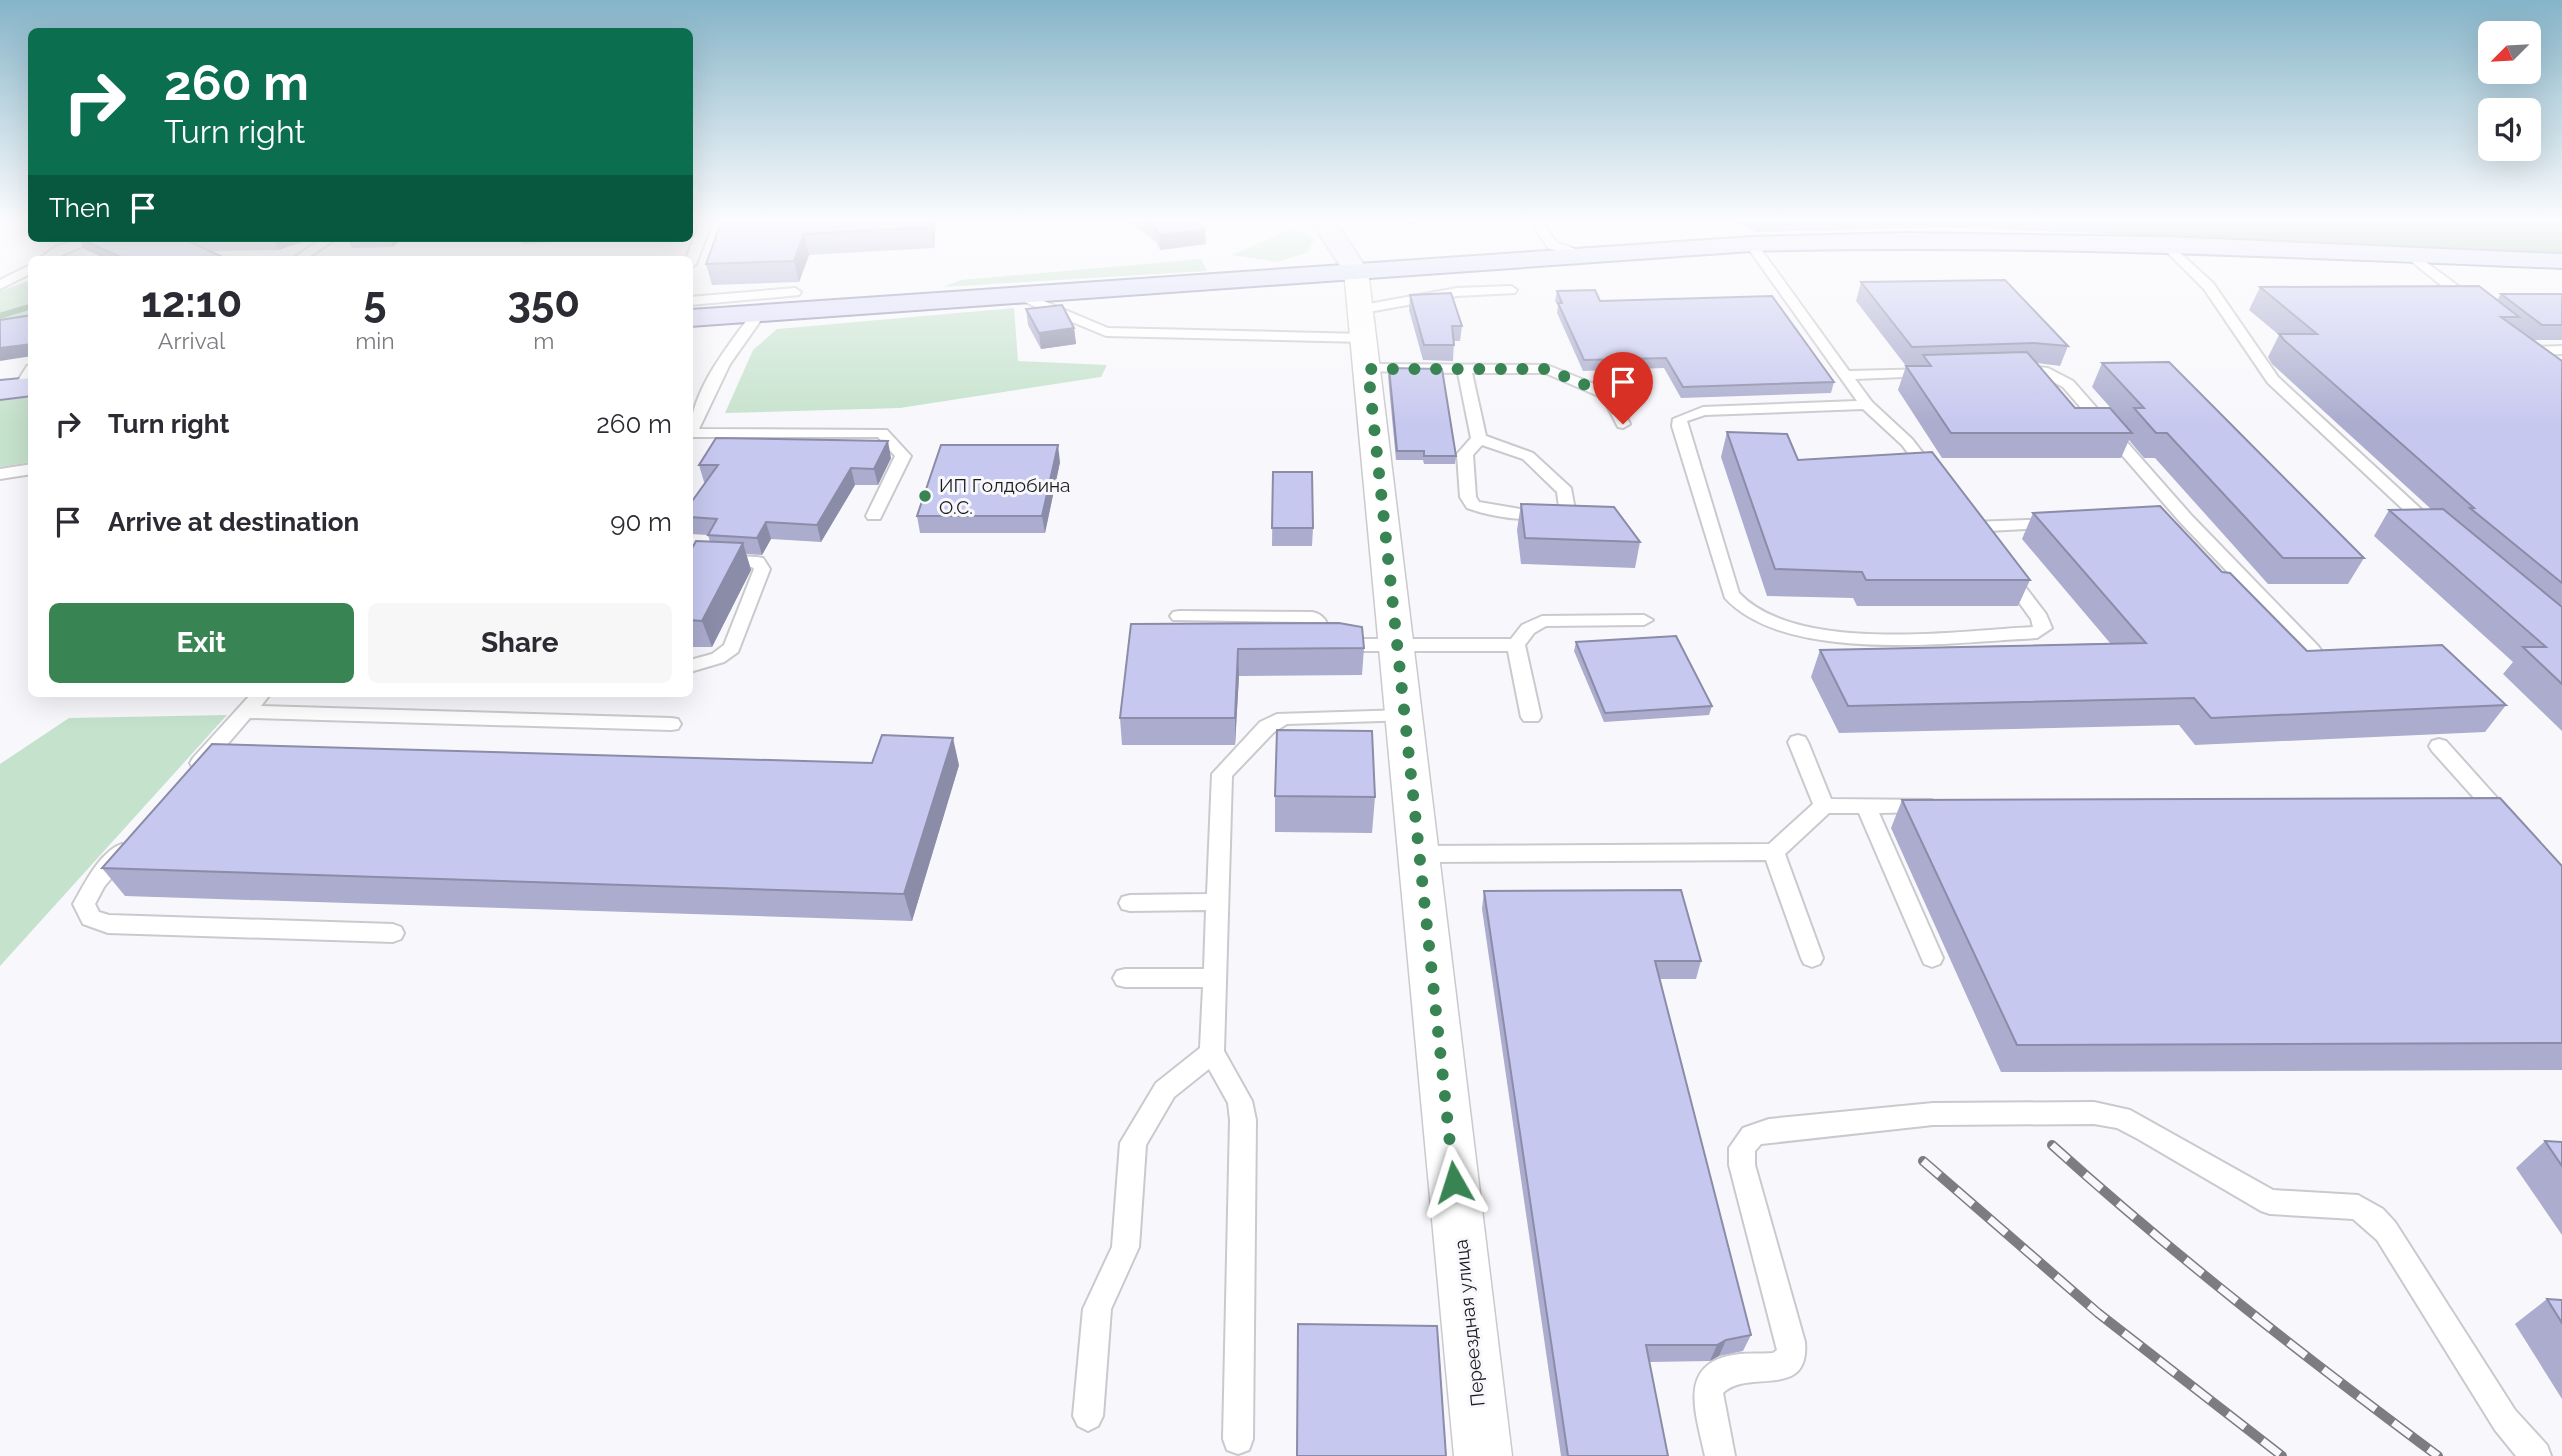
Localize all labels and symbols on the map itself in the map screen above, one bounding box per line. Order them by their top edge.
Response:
north arrow [2478,21,2541,84]
pin [1593,352,1653,424]
place label: ИП Голдобина О.С. [939,474,1070,518]
marker: ИП Голдобина О.С. [917,488,933,504]
position arrow [1417,1145,1491,1219]
street label: Переездная улица [1449,1238,1489,1408]

